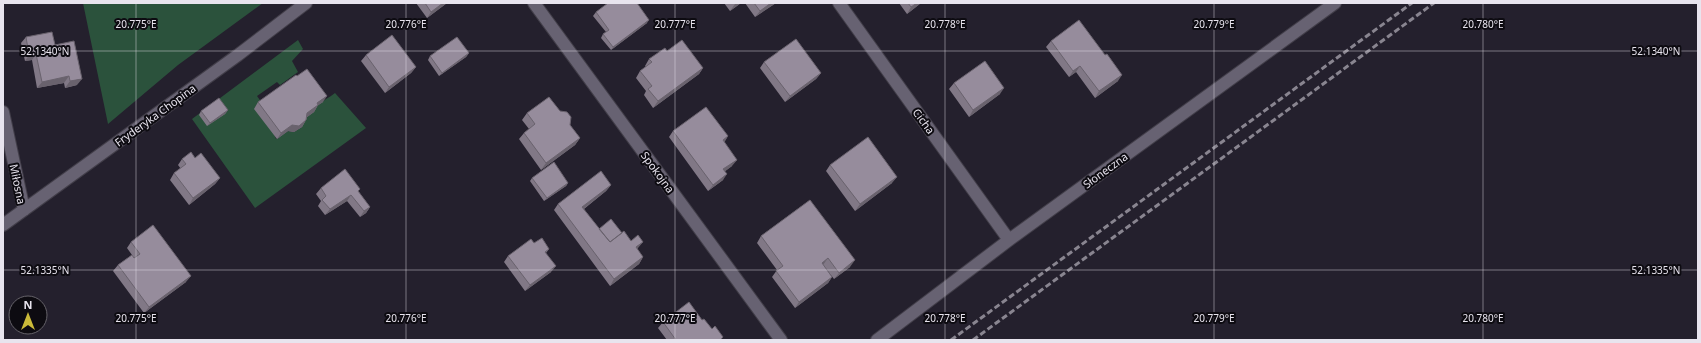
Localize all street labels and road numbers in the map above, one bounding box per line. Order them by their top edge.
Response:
street label: Fryderyka Chopina [111,80,199,150]
street label: Cicha [910,105,938,137]
street label: Spokojna [638,148,678,196]
street label: Słoneczna [1080,149,1130,191]
street label: Miłosna [6,163,30,205]

